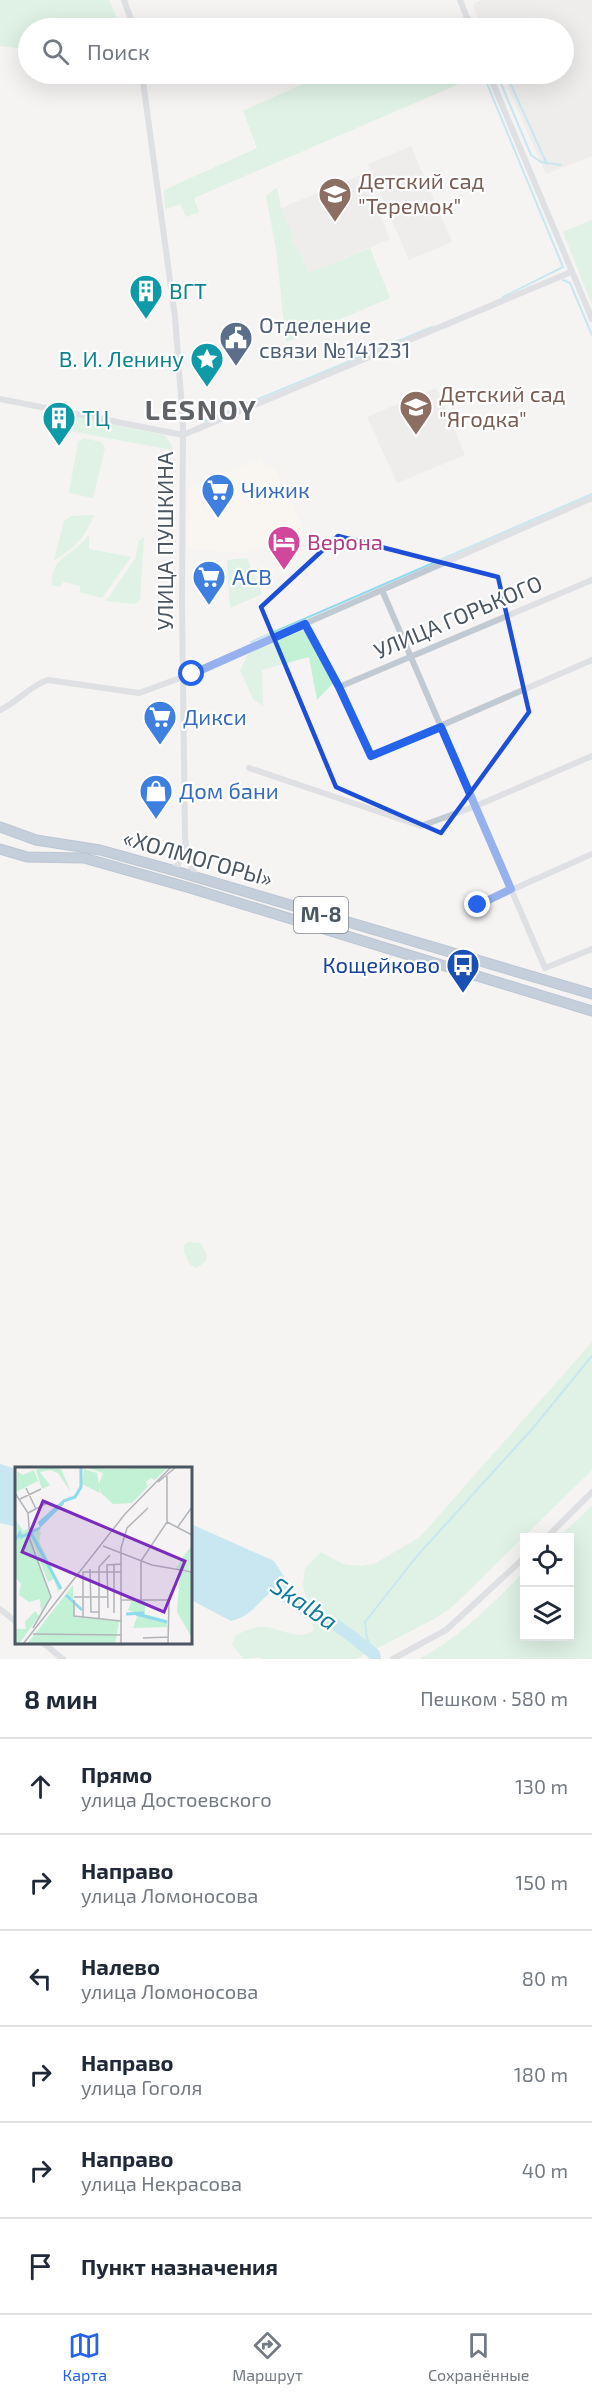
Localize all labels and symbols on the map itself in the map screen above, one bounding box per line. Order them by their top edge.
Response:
place label: Детский сад "Теремок" [358,167,485,218]
school or university icon: Детский сад "Теремок" [317,176,353,223]
building icon: ВГТ [128,273,164,320]
place label: ВГТ [169,277,207,303]
place label: Отделение связи №141231 [259,311,411,362]
public building icon: Отделение связи №141231 [218,320,254,367]
place icon: В. И. Ленину [189,341,225,388]
place label: В. И. Ленину [59,345,184,372]
place label: Детский сад "Ягодка" [439,380,566,431]
school or university icon: Детский сад "Ягодка" [398,389,434,436]
district label: LESNOY [145,392,257,426]
building icon: ТЦ [41,400,77,447]
place label: ТЦ [82,404,110,430]
street label: УЛИЦА ПУШКИНА [151,451,177,631]
supermarket icon: Чижик [200,472,236,519]
place label: Чижик [241,476,310,502]
hotel icon: Верона [266,524,302,571]
place label: Верона [307,528,383,554]
supermarket icon: АСВ [191,559,227,606]
place label: АСВ [232,563,272,589]
street label: УЛИЦА ГОРЬКОГО [370,569,546,663]
route start [178,660,204,686]
supermarket icon: Дикси [142,699,178,746]
place label: Дикси [183,703,247,729]
shop icon: Дом бани [138,773,174,820]
place label: Дом бани [179,777,279,803]
street label: «ХОЛМОГОРЫ» [120,823,276,891]
route end [464,891,490,917]
road number: М-8 [294,897,348,933]
bus stop icon: Кощейково [445,947,481,994]
place label: Кощейково [322,951,440,977]
inset map [15,1467,192,1644]
water label: Skalba [266,1570,344,1636]

